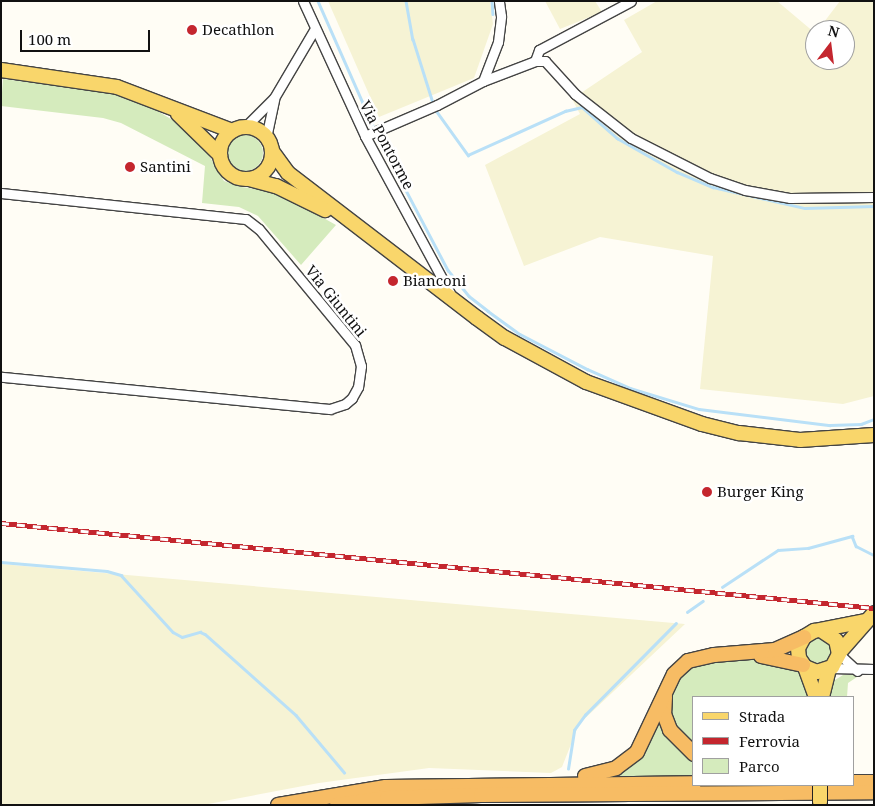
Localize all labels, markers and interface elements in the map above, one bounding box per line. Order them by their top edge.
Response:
scale bar [22,20,152,52]
north arrow [805,20,855,70]
text: N [826,20,842,42]
place label: Decathlon [202,21,275,39]
marker: Decathlon [186,24,198,36]
text: 100 m [28,29,71,49]
street label: Via Pontorme [356,98,418,192]
place label: Santini [140,158,191,176]
marker: Santini [124,161,136,173]
street label: Via Giuntini [302,262,370,340]
place label: Bianconi [403,272,466,290]
marker: Bianconi [387,275,399,287]
place label: Burger King [717,483,804,501]
marker: Burger King [701,486,713,498]
legend [692,696,855,786]
text: Strada [739,706,785,726]
text: Ferrovia [739,731,800,751]
text: Parco [739,756,780,776]

